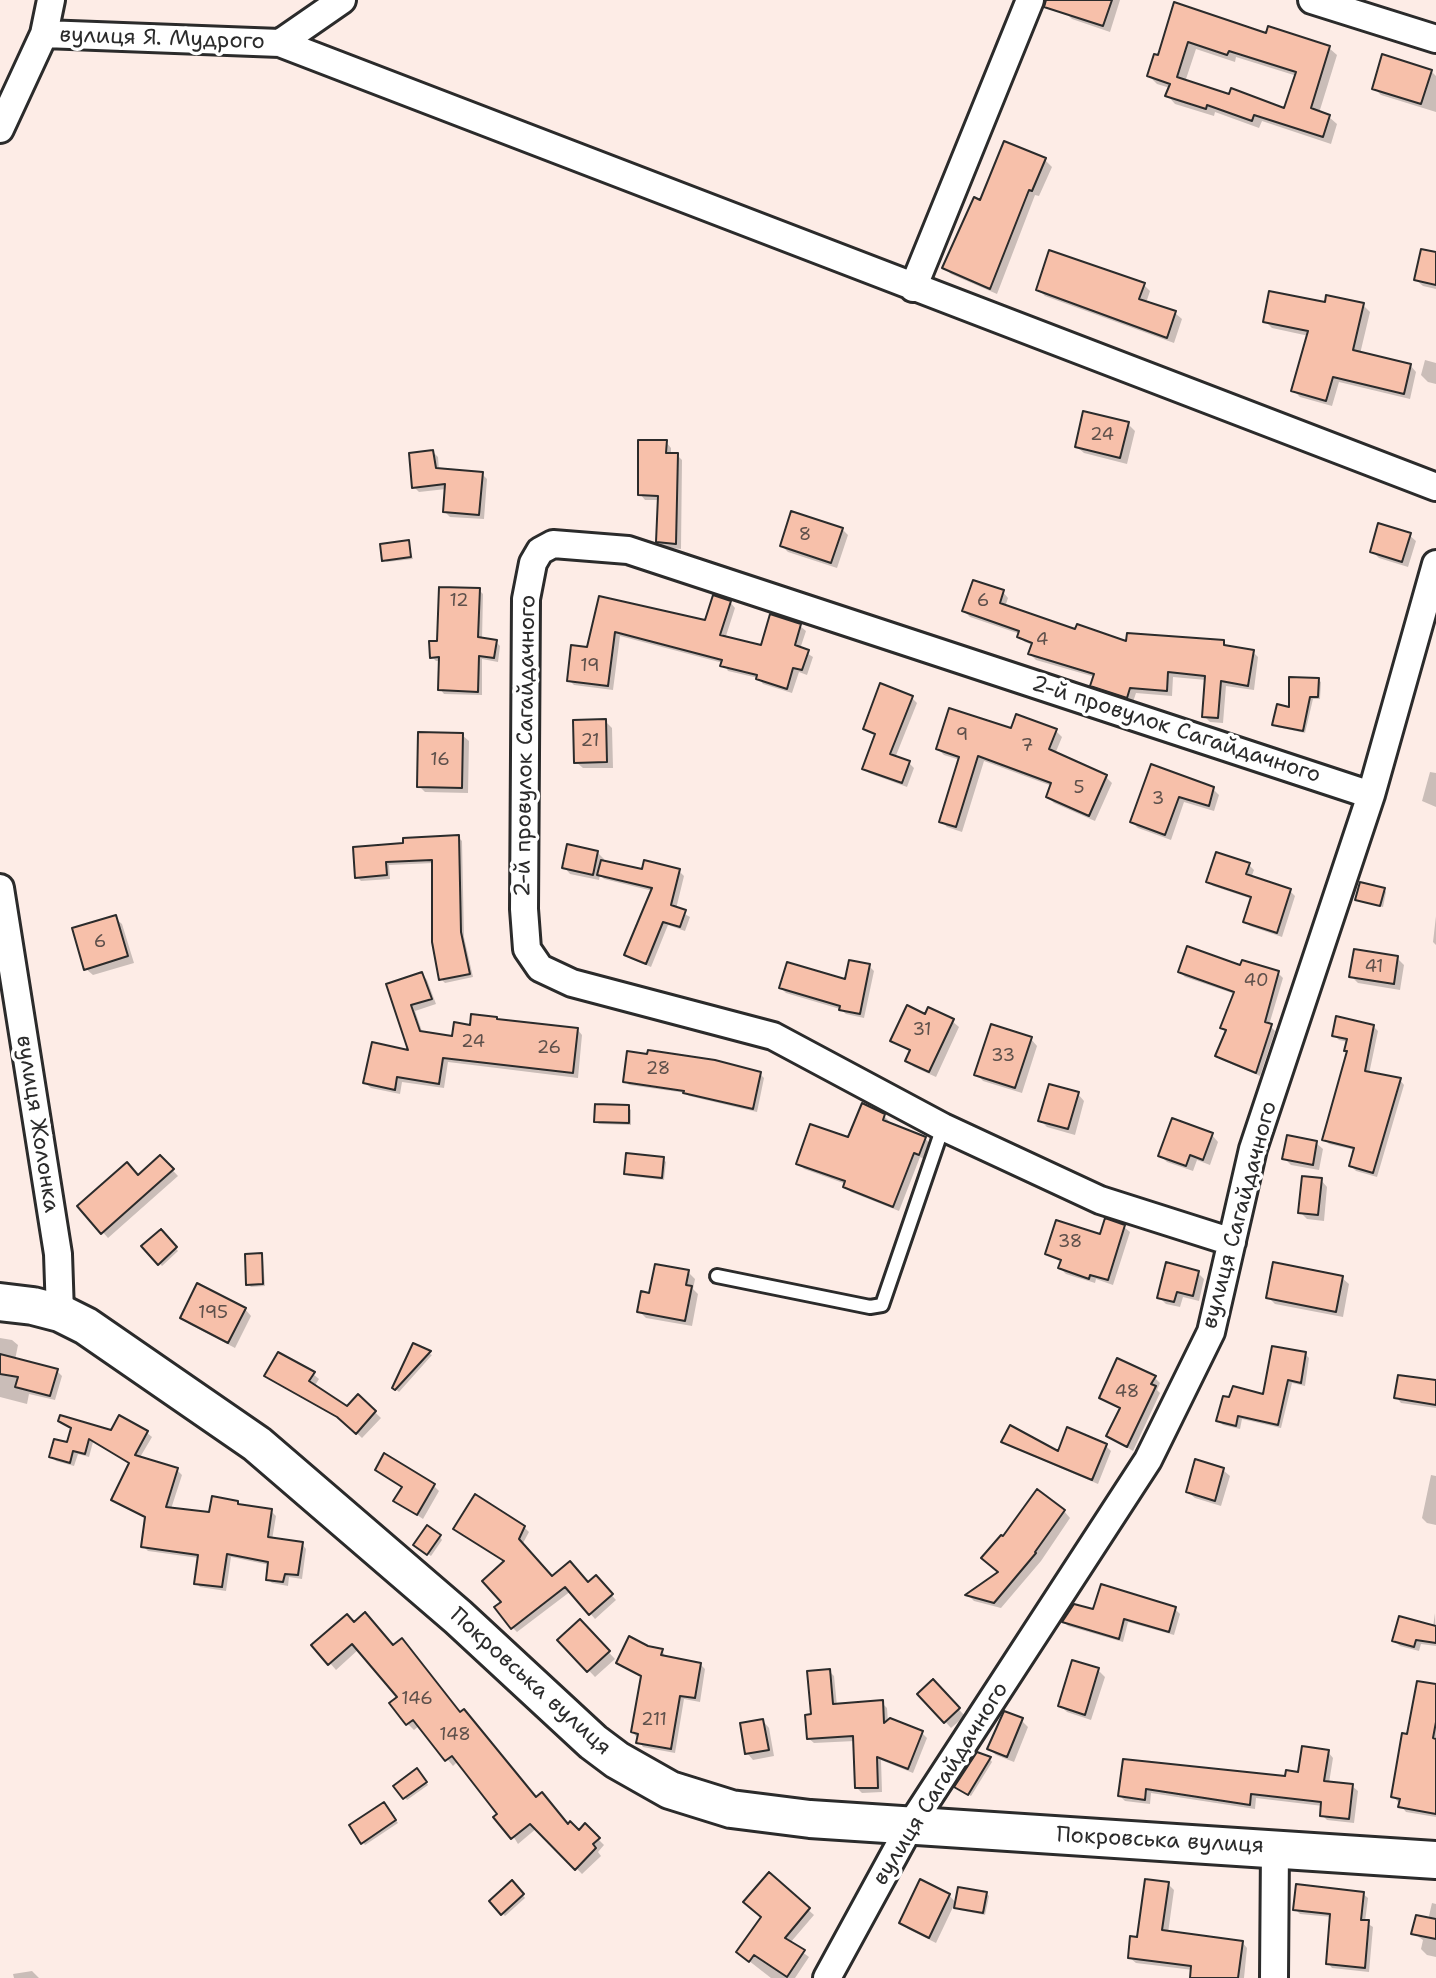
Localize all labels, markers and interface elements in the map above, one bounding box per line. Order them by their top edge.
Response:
street label: вулиця Я. Мудрого [59,22,265,56]
house number: 24 [1090,424,1114,446]
house number: 8 [799,524,811,546]
house number: 12 [449,590,469,612]
house number: 6 [977,590,989,612]
street label: 2-й провулок Сагайдачного [510,595,542,897]
house number: 4 [1036,629,1048,651]
house number: 19 [580,655,600,677]
street label: 2-й провулок Сагайдачного [1028,671,1324,789]
house number: 9 [956,724,968,746]
house number: 21 [580,730,600,752]
house number: 7 [1021,735,1033,757]
house number: 16 [430,749,450,771]
house number: 5 [1073,777,1085,799]
house number: 3 [1152,788,1164,810]
house number: 6 [94,931,106,953]
house number: 41 [1364,956,1384,978]
house number: 40 [1243,970,1269,992]
house number: 31 [912,1019,932,1041]
house number: 24 [461,1031,485,1053]
street label: вулиця Жолонка [10,1034,64,1214]
house number: 26 [537,1037,561,1059]
house number: 33 [991,1045,1015,1067]
house number: 28 [646,1058,670,1080]
street label: вулиця Сагайдачного [1197,1098,1283,1332]
house number: 38 [1058,1231,1082,1253]
house number: 195 [198,1302,228,1324]
house number: 48 [1115,1381,1139,1403]
street label: Покровська вулиця [444,1603,616,1761]
street label: вулиця Сагайдачного [868,1678,1014,1890]
house number: 146 [401,1688,433,1710]
house number: 211 [641,1709,667,1731]
house number: 148 [439,1724,471,1746]
street label: Покровська вулиця [1056,1822,1264,1860]

